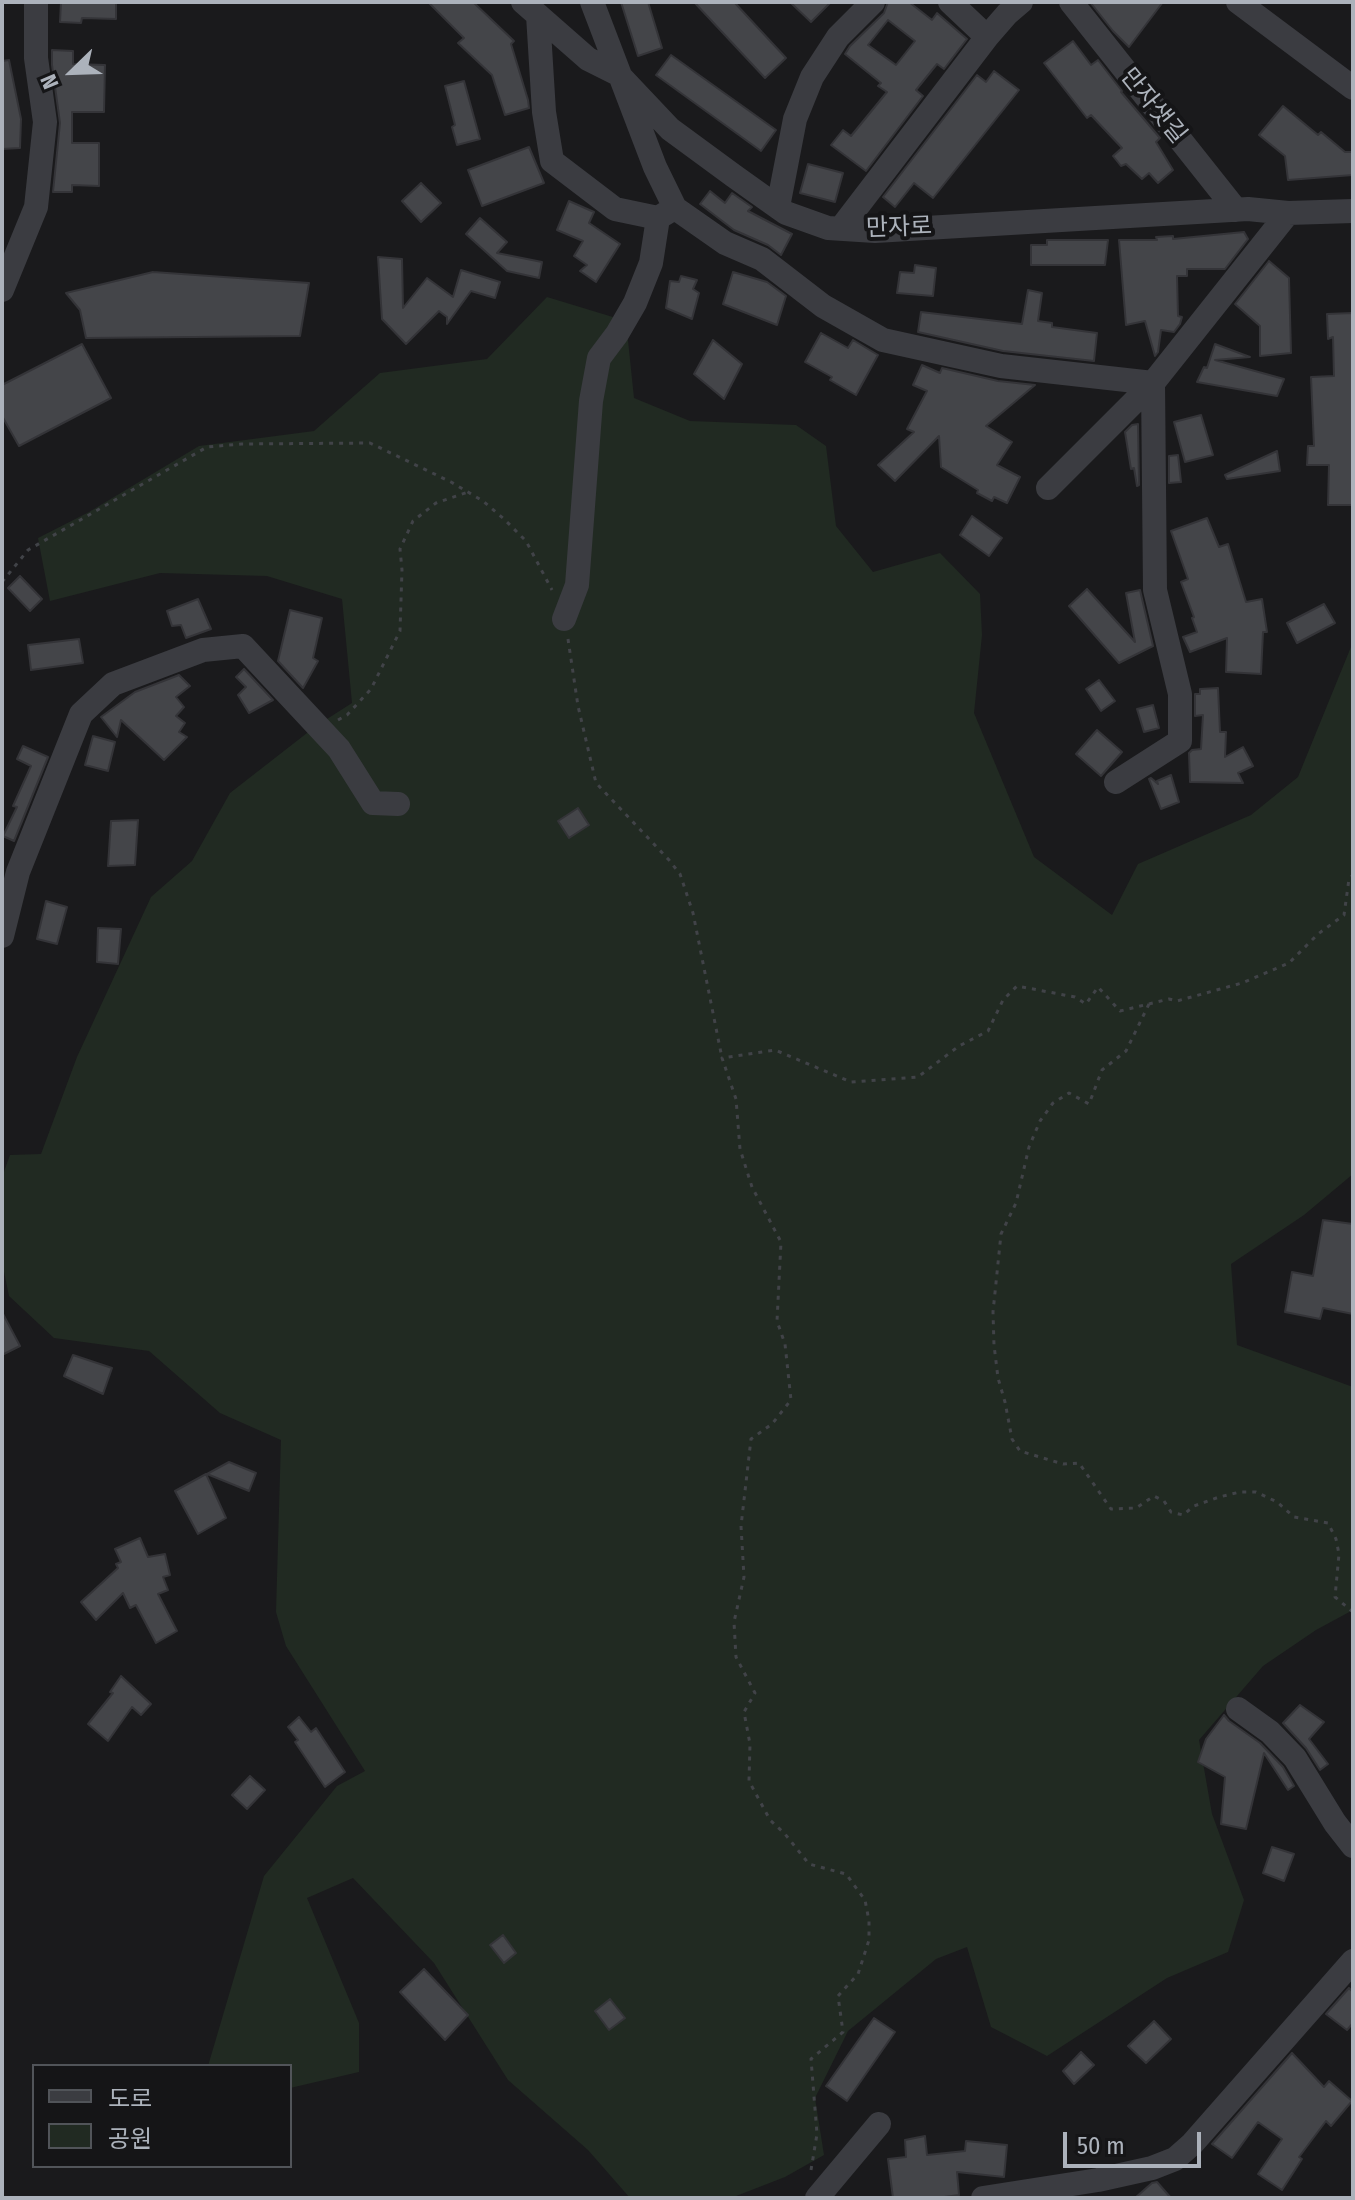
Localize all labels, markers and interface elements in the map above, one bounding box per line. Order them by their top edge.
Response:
north arrow [32,32,112,112]
street label: 만자샛길 [1114,63,1192,149]
text: N [34,70,64,93]
street label: 만자로 [865,212,933,244]
legend [32,2064,292,2168]
text: 도로 [108,2085,152,2113]
scale bar [1067,2116,1205,2166]
text: 공원 [108,2125,152,2153]
text: 50 m [1077,2132,1125,2160]

